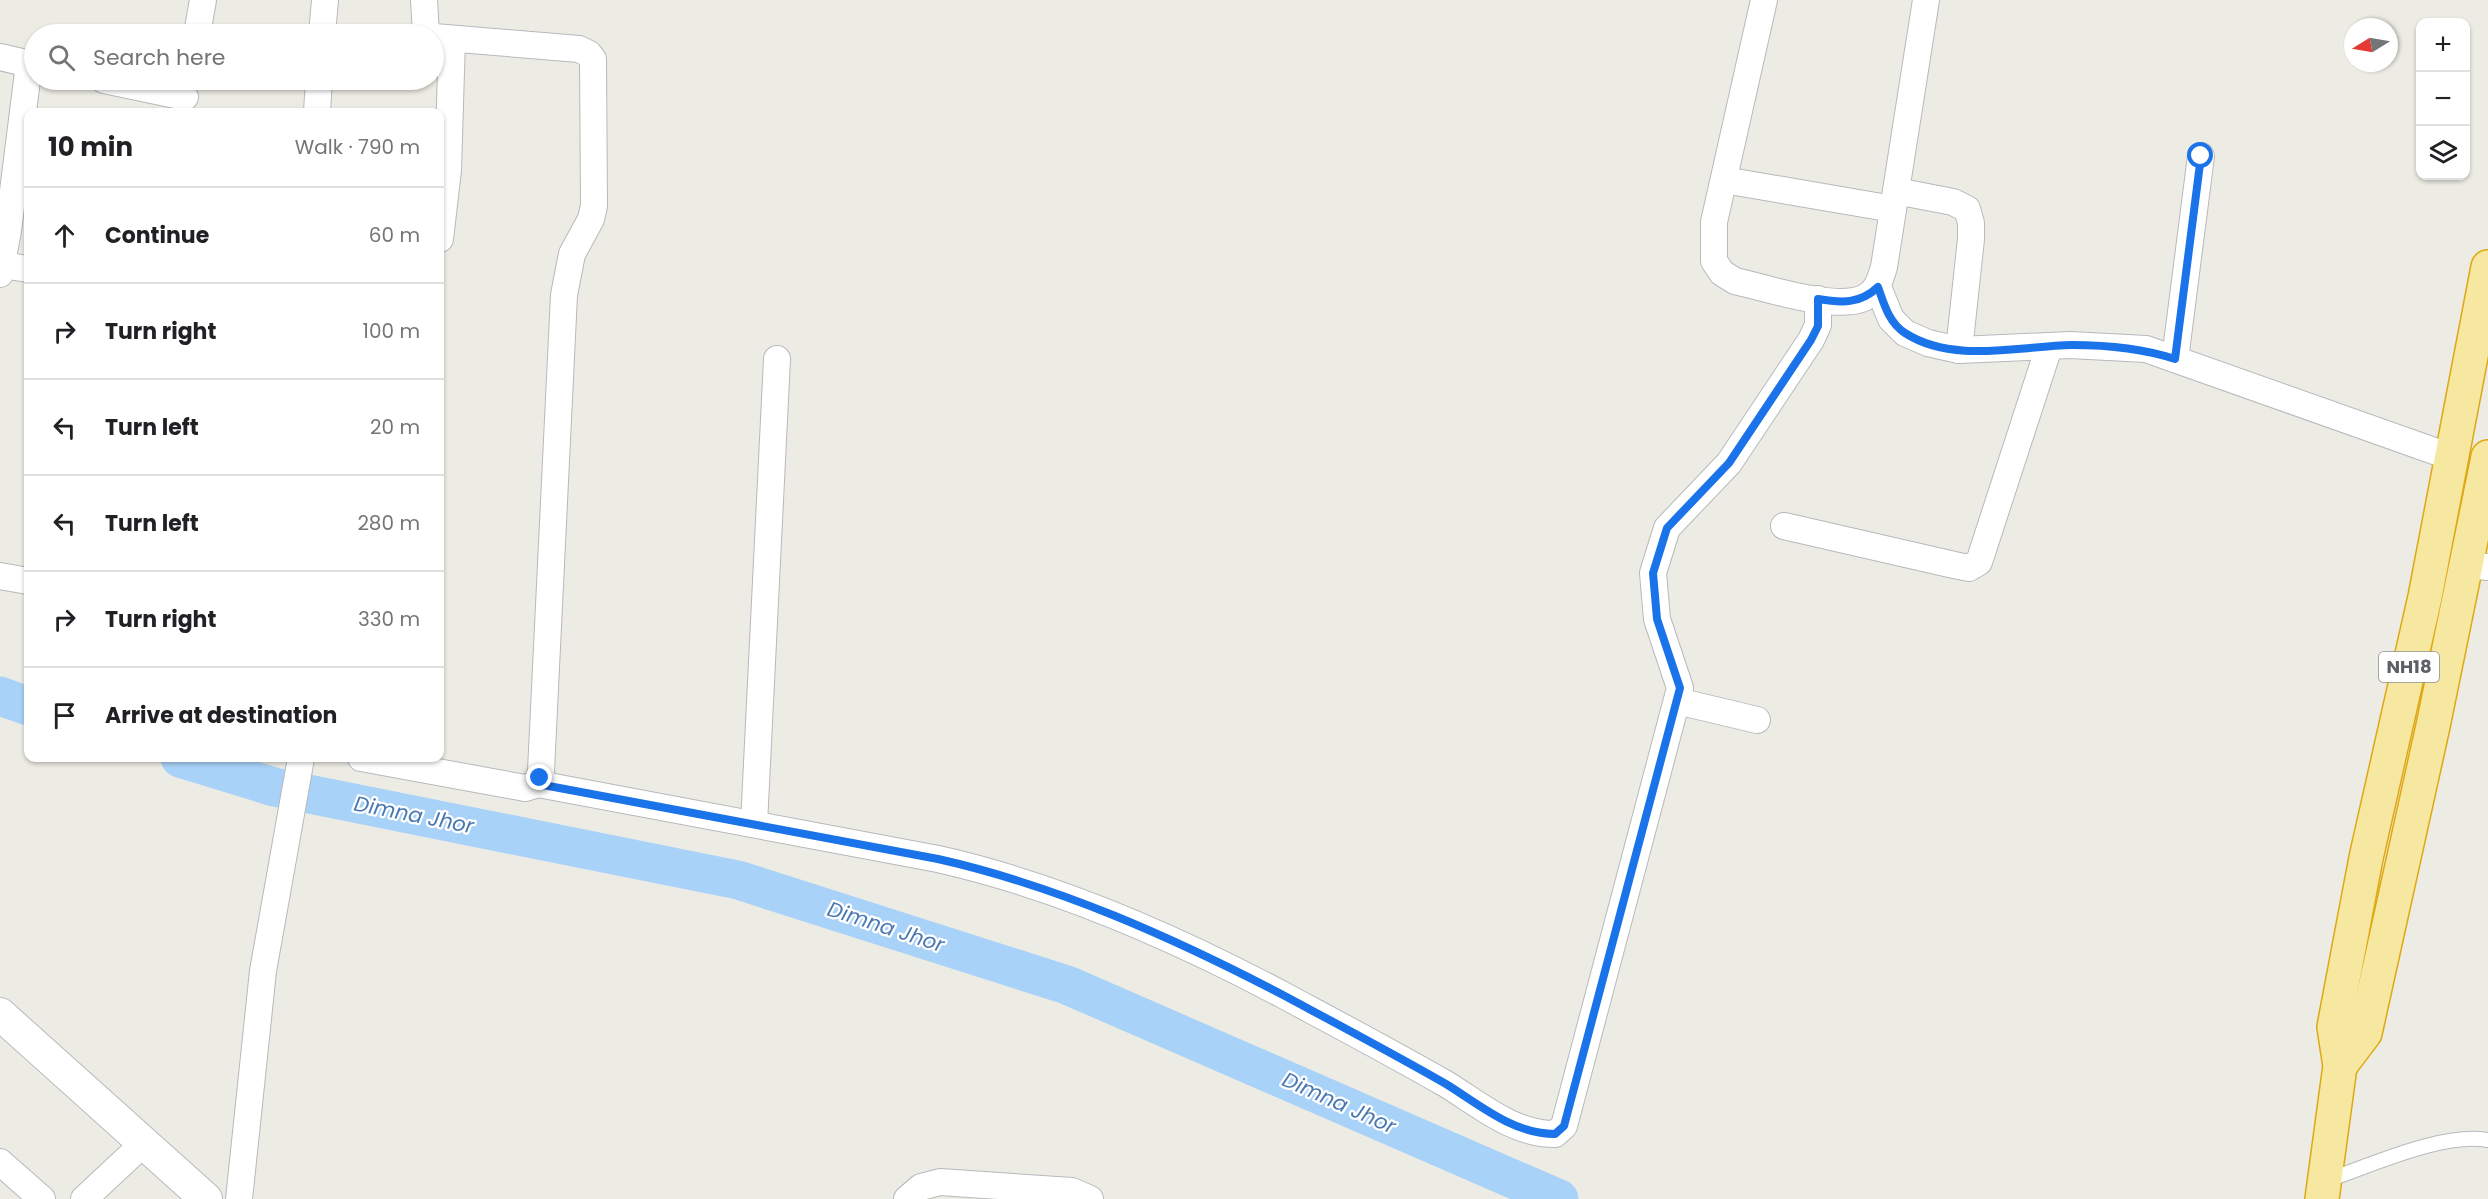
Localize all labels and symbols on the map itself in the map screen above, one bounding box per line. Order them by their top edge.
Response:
north arrow [2344,18,2398,72]
route start [2187,142,2213,168]
road number: NH18 [2379,652,2439,682]
route end [526,764,552,790]
water label: Dimna Jhor [352,789,478,841]
water label: Dimna Jhor [824,894,949,959]
water label: Dimna Jhor [1278,1065,1402,1141]

